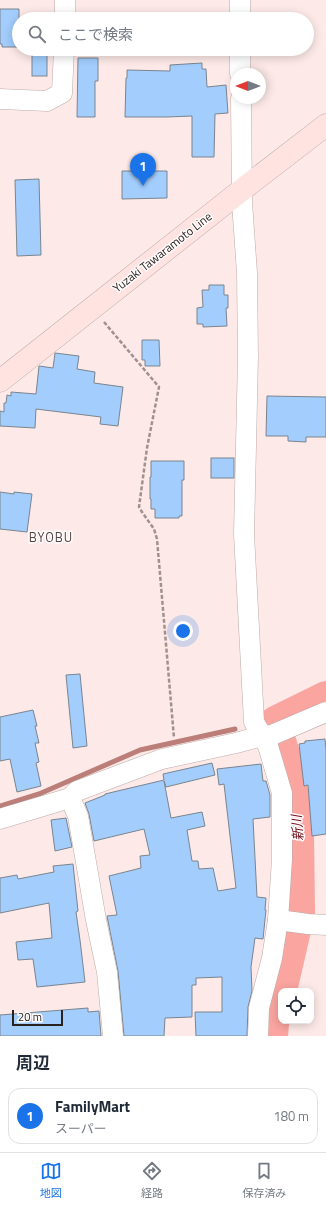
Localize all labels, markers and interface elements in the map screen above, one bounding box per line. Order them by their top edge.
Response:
search box [12,12,314,56]
icon: search [26,23,48,45]
text: ここで検索 [58,23,133,46]
north arrow [230,68,266,104]
pin: 1 [130,153,156,186]
street label: Yuzaki Tawaramoto Line [108,207,216,297]
district label: BYOBU [29,527,73,547]
your location [173,621,193,641]
water label: 新川 [286,812,308,842]
map controls [278,988,314,1024]
button: locate [278,988,314,1024]
scale bar [12,1008,63,1027]
text: 20 m [18,1009,42,1025]
text: 周辺 [16,1050,50,1076]
text: FamilyMart [55,1095,130,1118]
text: 1 [26,1106,34,1126]
text: 180 m [273,1106,309,1126]
text: スーパー [55,1118,107,1138]
tab: 地図 [40,1160,62,1201]
tab: 経路 [141,1160,163,1201]
tab: 保存済み [242,1160,286,1201]

